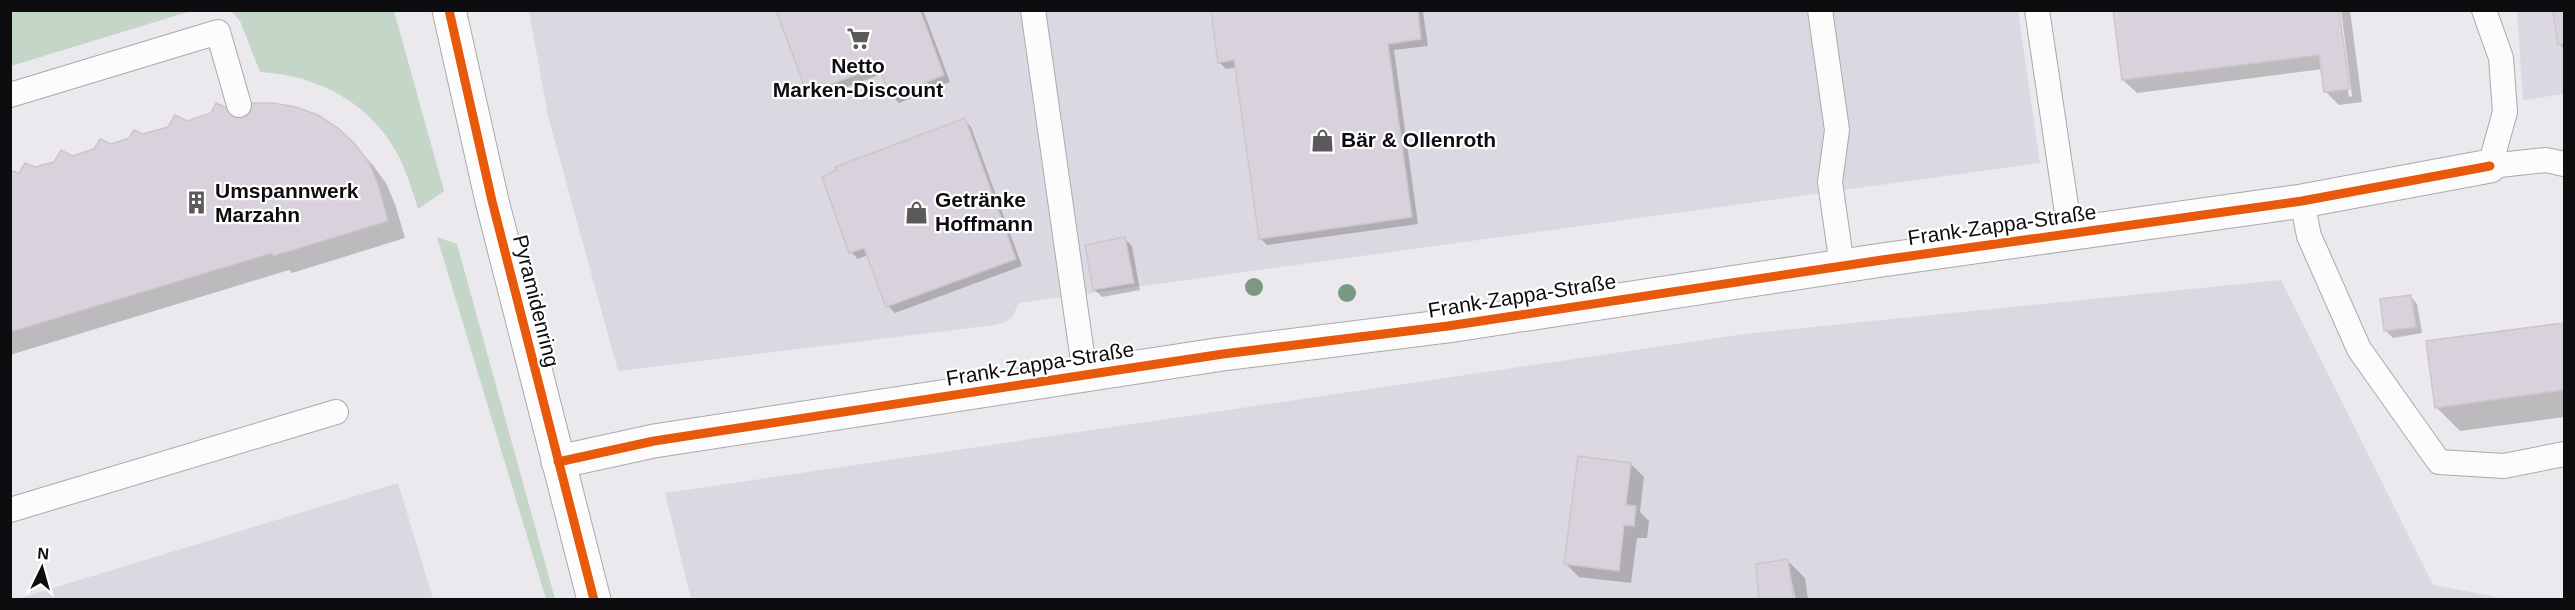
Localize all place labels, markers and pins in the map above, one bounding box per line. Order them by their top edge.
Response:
supermarket icon: Netto Marken-Discount [845,25,871,51]
place label: Netto Marken-Discount [773,54,943,101]
shop icon: Bär & Ollenroth [1310,127,1336,153]
place label: Bär & Ollenroth [1341,128,1496,151]
place label: Umspannwerk Marzahn [215,179,359,226]
place label: Getränke Hoffmann [935,188,1033,235]
building icon: Umspannwerk Marzahn [184,190,210,216]
shop icon: Getränke Hoffmann [904,199,930,225]

